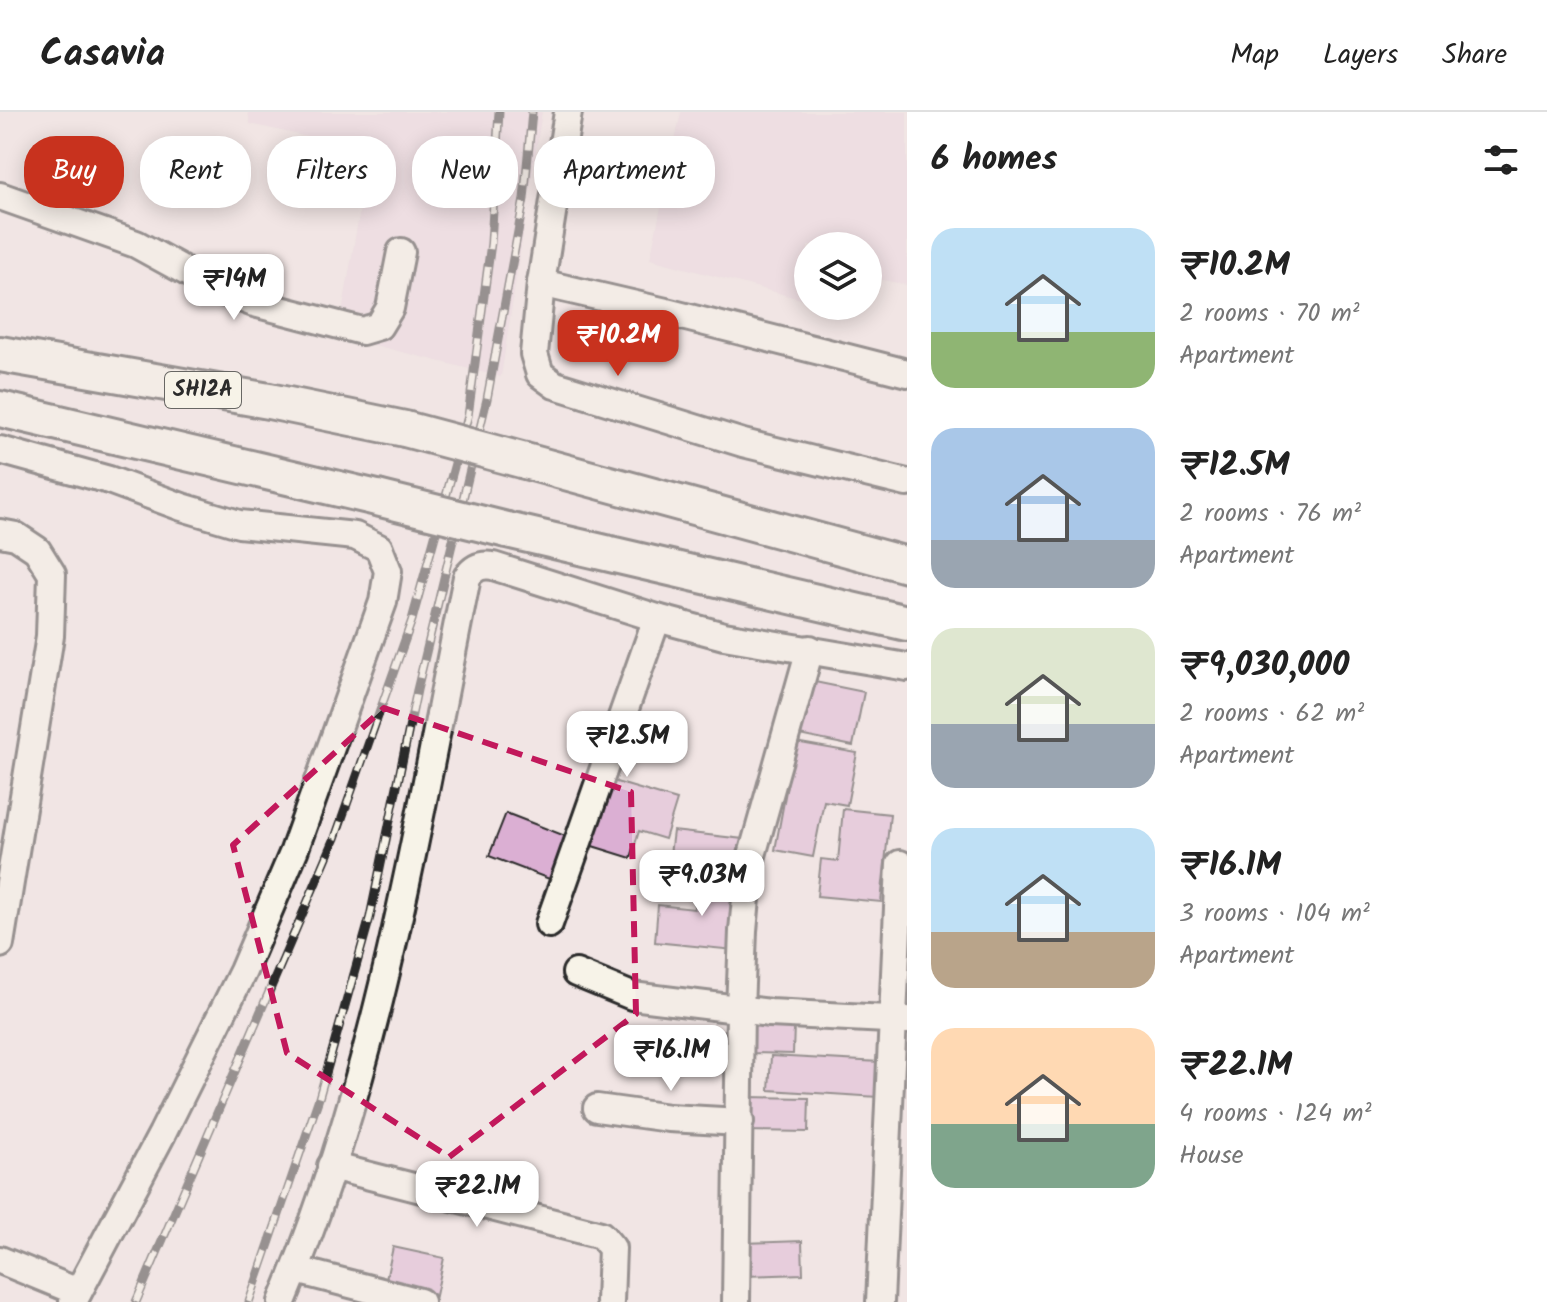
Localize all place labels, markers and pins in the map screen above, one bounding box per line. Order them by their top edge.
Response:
pin: ₹14M [187,254,281,322]
pin: ₹10.2M [553,310,683,378]
pin: ₹12.5M [562,711,692,779]
pin: ₹9.03M [637,850,767,918]
pin: ₹16.1M [606,1025,736,1093]
pin: ₹22.1M [412,1161,542,1229]

